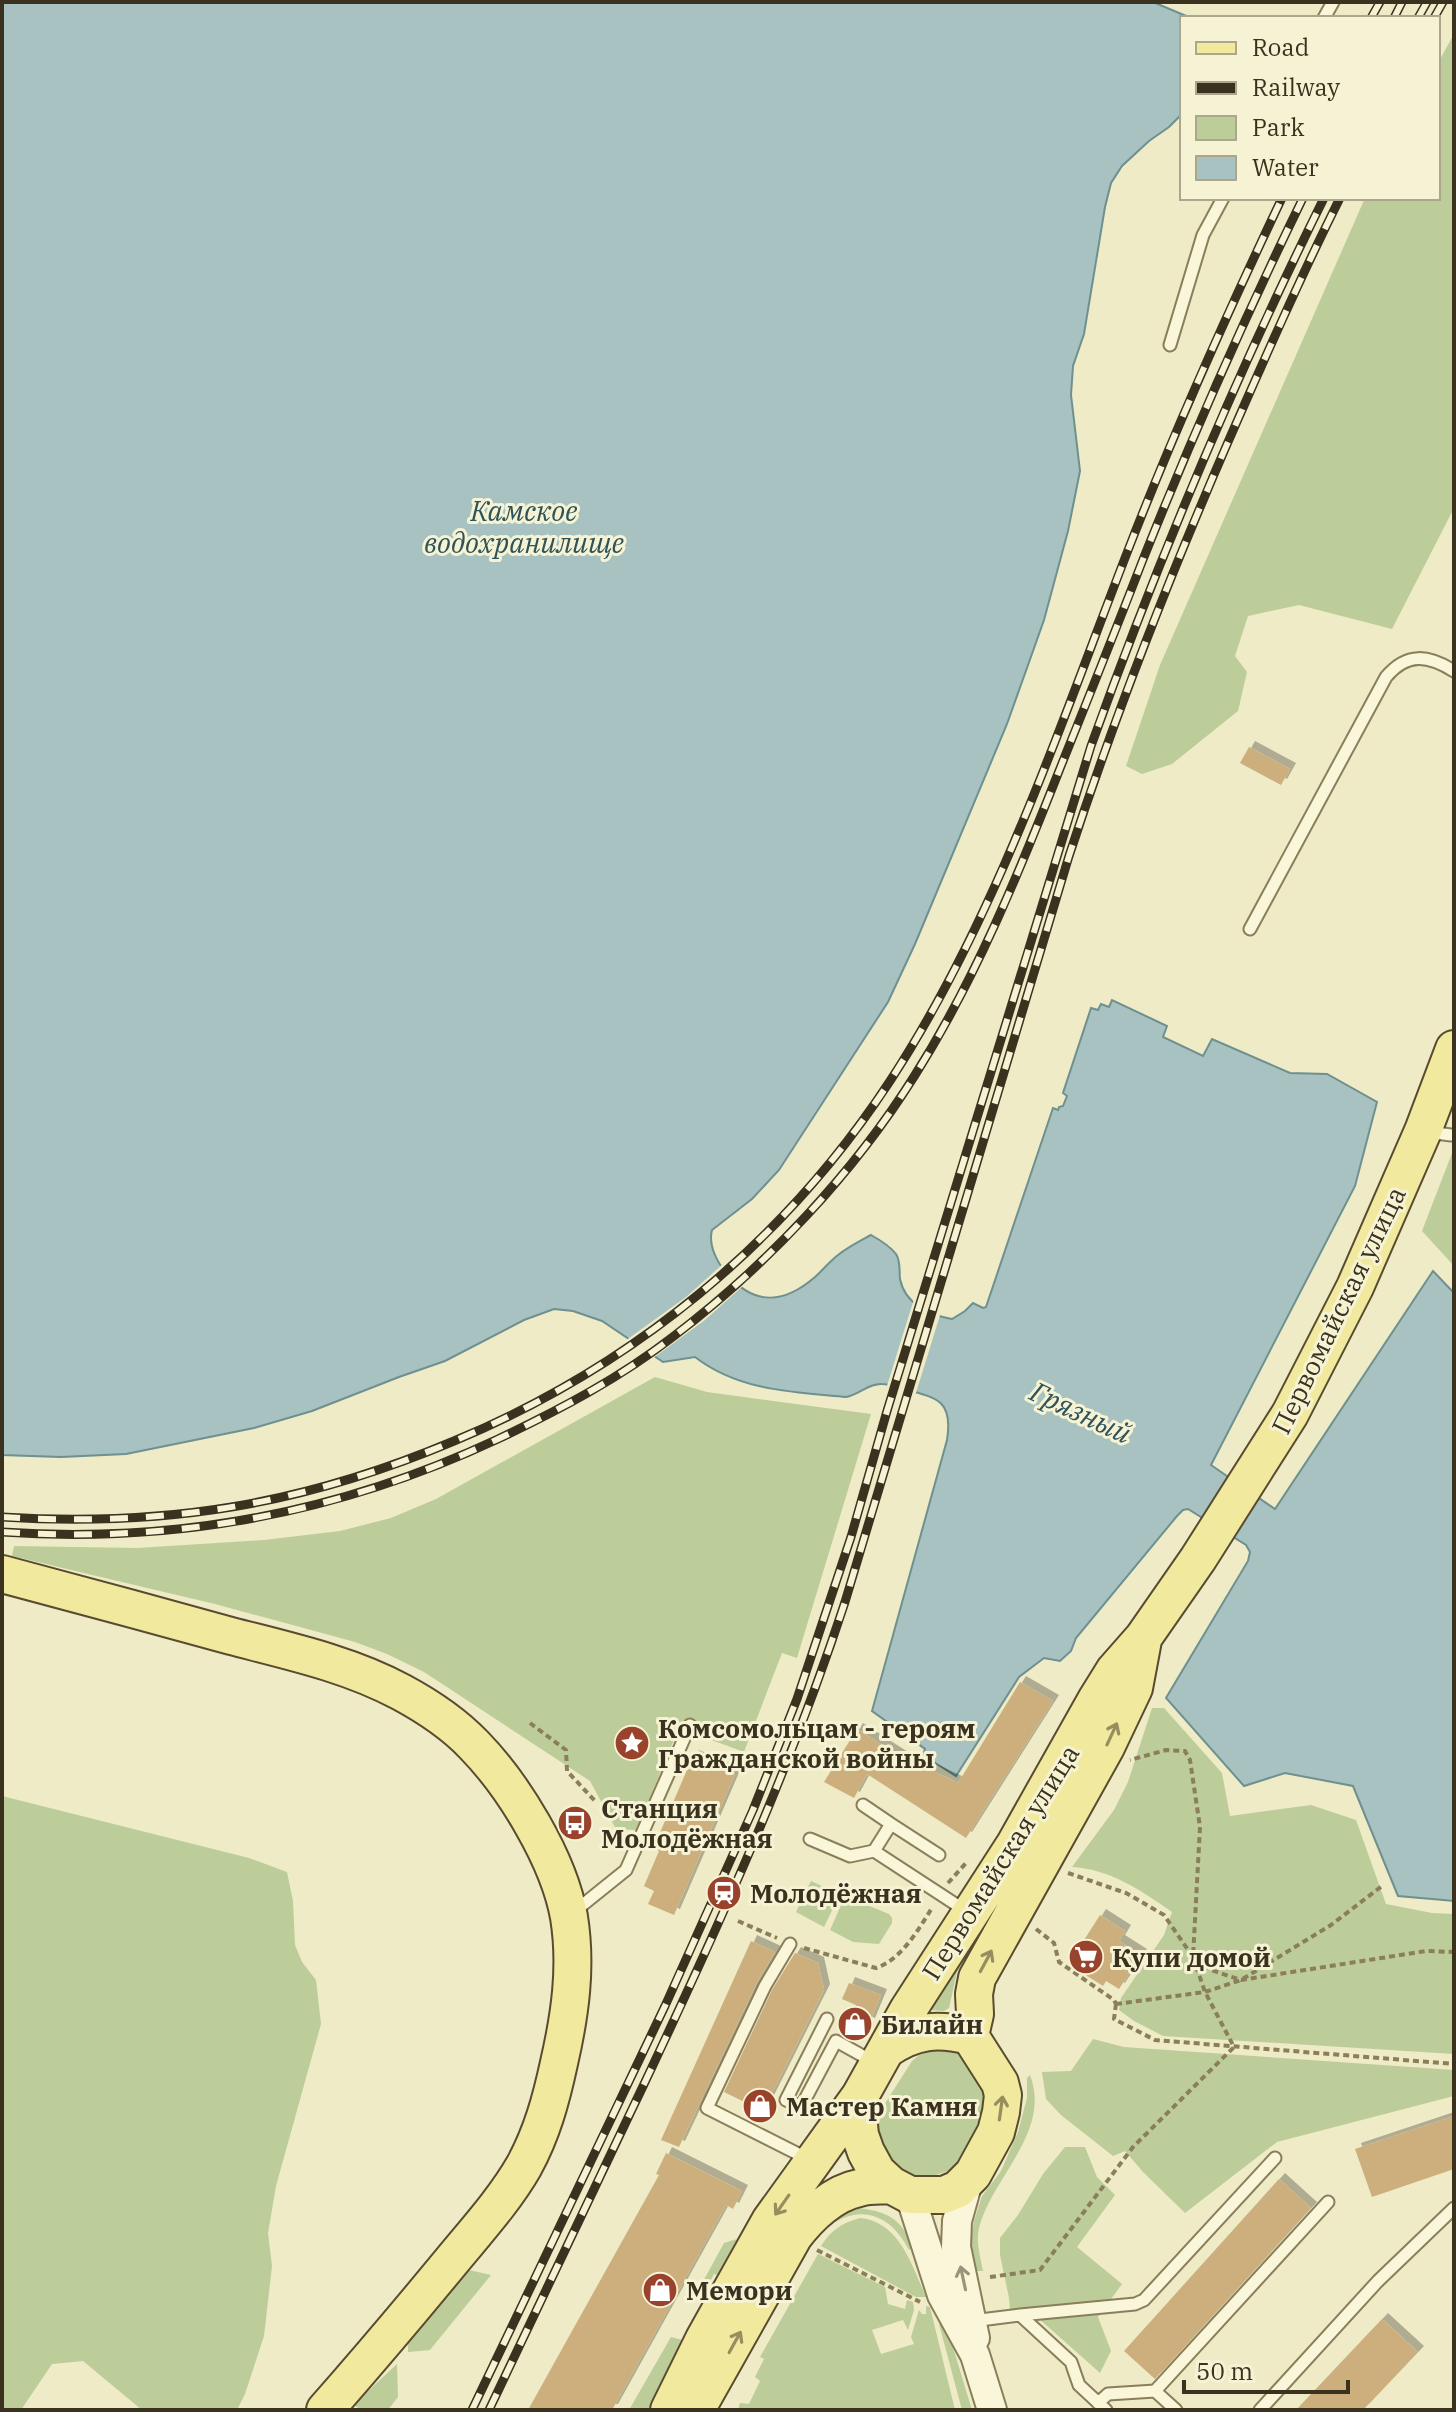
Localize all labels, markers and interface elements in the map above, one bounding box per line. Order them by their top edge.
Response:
legend [1180,16,1440,200]
text: Road [1252,31,1309,63]
text: Railway [1252,71,1340,103]
text: Park [1252,111,1304,143]
text: Water [1252,151,1319,183]
water label: Камское водохранилище [424,492,625,561]
street label: Первомайская улица [1263,1181,1413,1439]
water label: Грязный [1024,1372,1138,1452]
place label: Комсомольцам - героям Гражданской войны [658,1711,975,1775]
one-way arrow [1105,1722,1120,1746]
place icon: Комсомольцам - героям Гражданской войны [613,1724,651,1762]
street label: Первомайская улица [914,1738,1086,1986]
place label: Станция Молодёжная [601,1791,773,1855]
bus stop icon: Станция Молодёжная [556,1804,594,1842]
station icon: Молодёжная [705,1874,743,1912]
place label: Молодёжная [750,1876,922,1910]
supermarket icon: Купи домой [1067,1938,1105,1976]
place label: Купи домой [1112,1940,1271,1974]
one-way arrow [978,1950,994,1973]
shop icon: Билайн [836,2005,874,2043]
place label: Билайн [881,2007,983,2041]
shop icon: Мастер Камня [741,2087,779,2125]
place label: Мастер Камня [786,2089,978,2123]
one-way arrow [994,2096,1009,2122]
one-way arrow [774,2194,790,2216]
one-way arrow [954,2266,969,2291]
shop icon: Мемори [641,2271,679,2309]
place label: Мемори [686,2273,793,2307]
one-way arrow [727,2331,743,2354]
scale bar [1184,2344,1348,2394]
text: 50 m [1196,2355,1253,2387]

